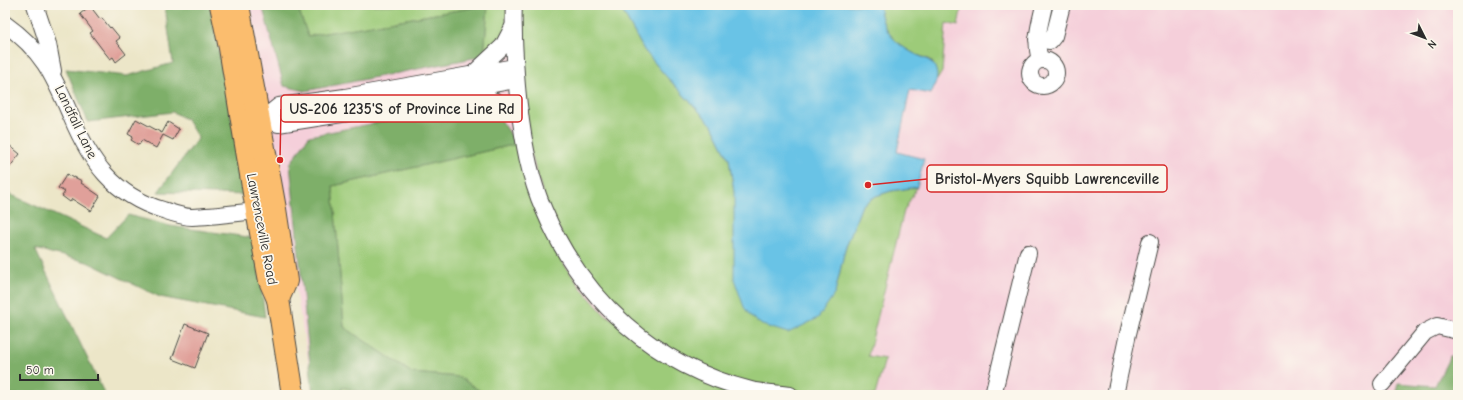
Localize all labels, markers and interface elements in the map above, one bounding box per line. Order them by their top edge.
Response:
north arrow [1405,18,1445,58]
text: N [1425,37,1439,51]
street label: Landfall Lane [51,83,101,161]
callout: US-206 1235'S of Province Line Rd [281,95,522,122]
text: US-206 1235'S of Province Line Rd [289,100,515,118]
callout: Bristol-Myers Squibb Lawrenceville [927,165,1167,192]
text: Bristol-Myers Squibb Lawrenceville [935,170,1159,188]
street label: Lawrenceville Road [243,172,281,286]
scale bar [20,356,98,382]
text: 50 m [26,363,54,377]

